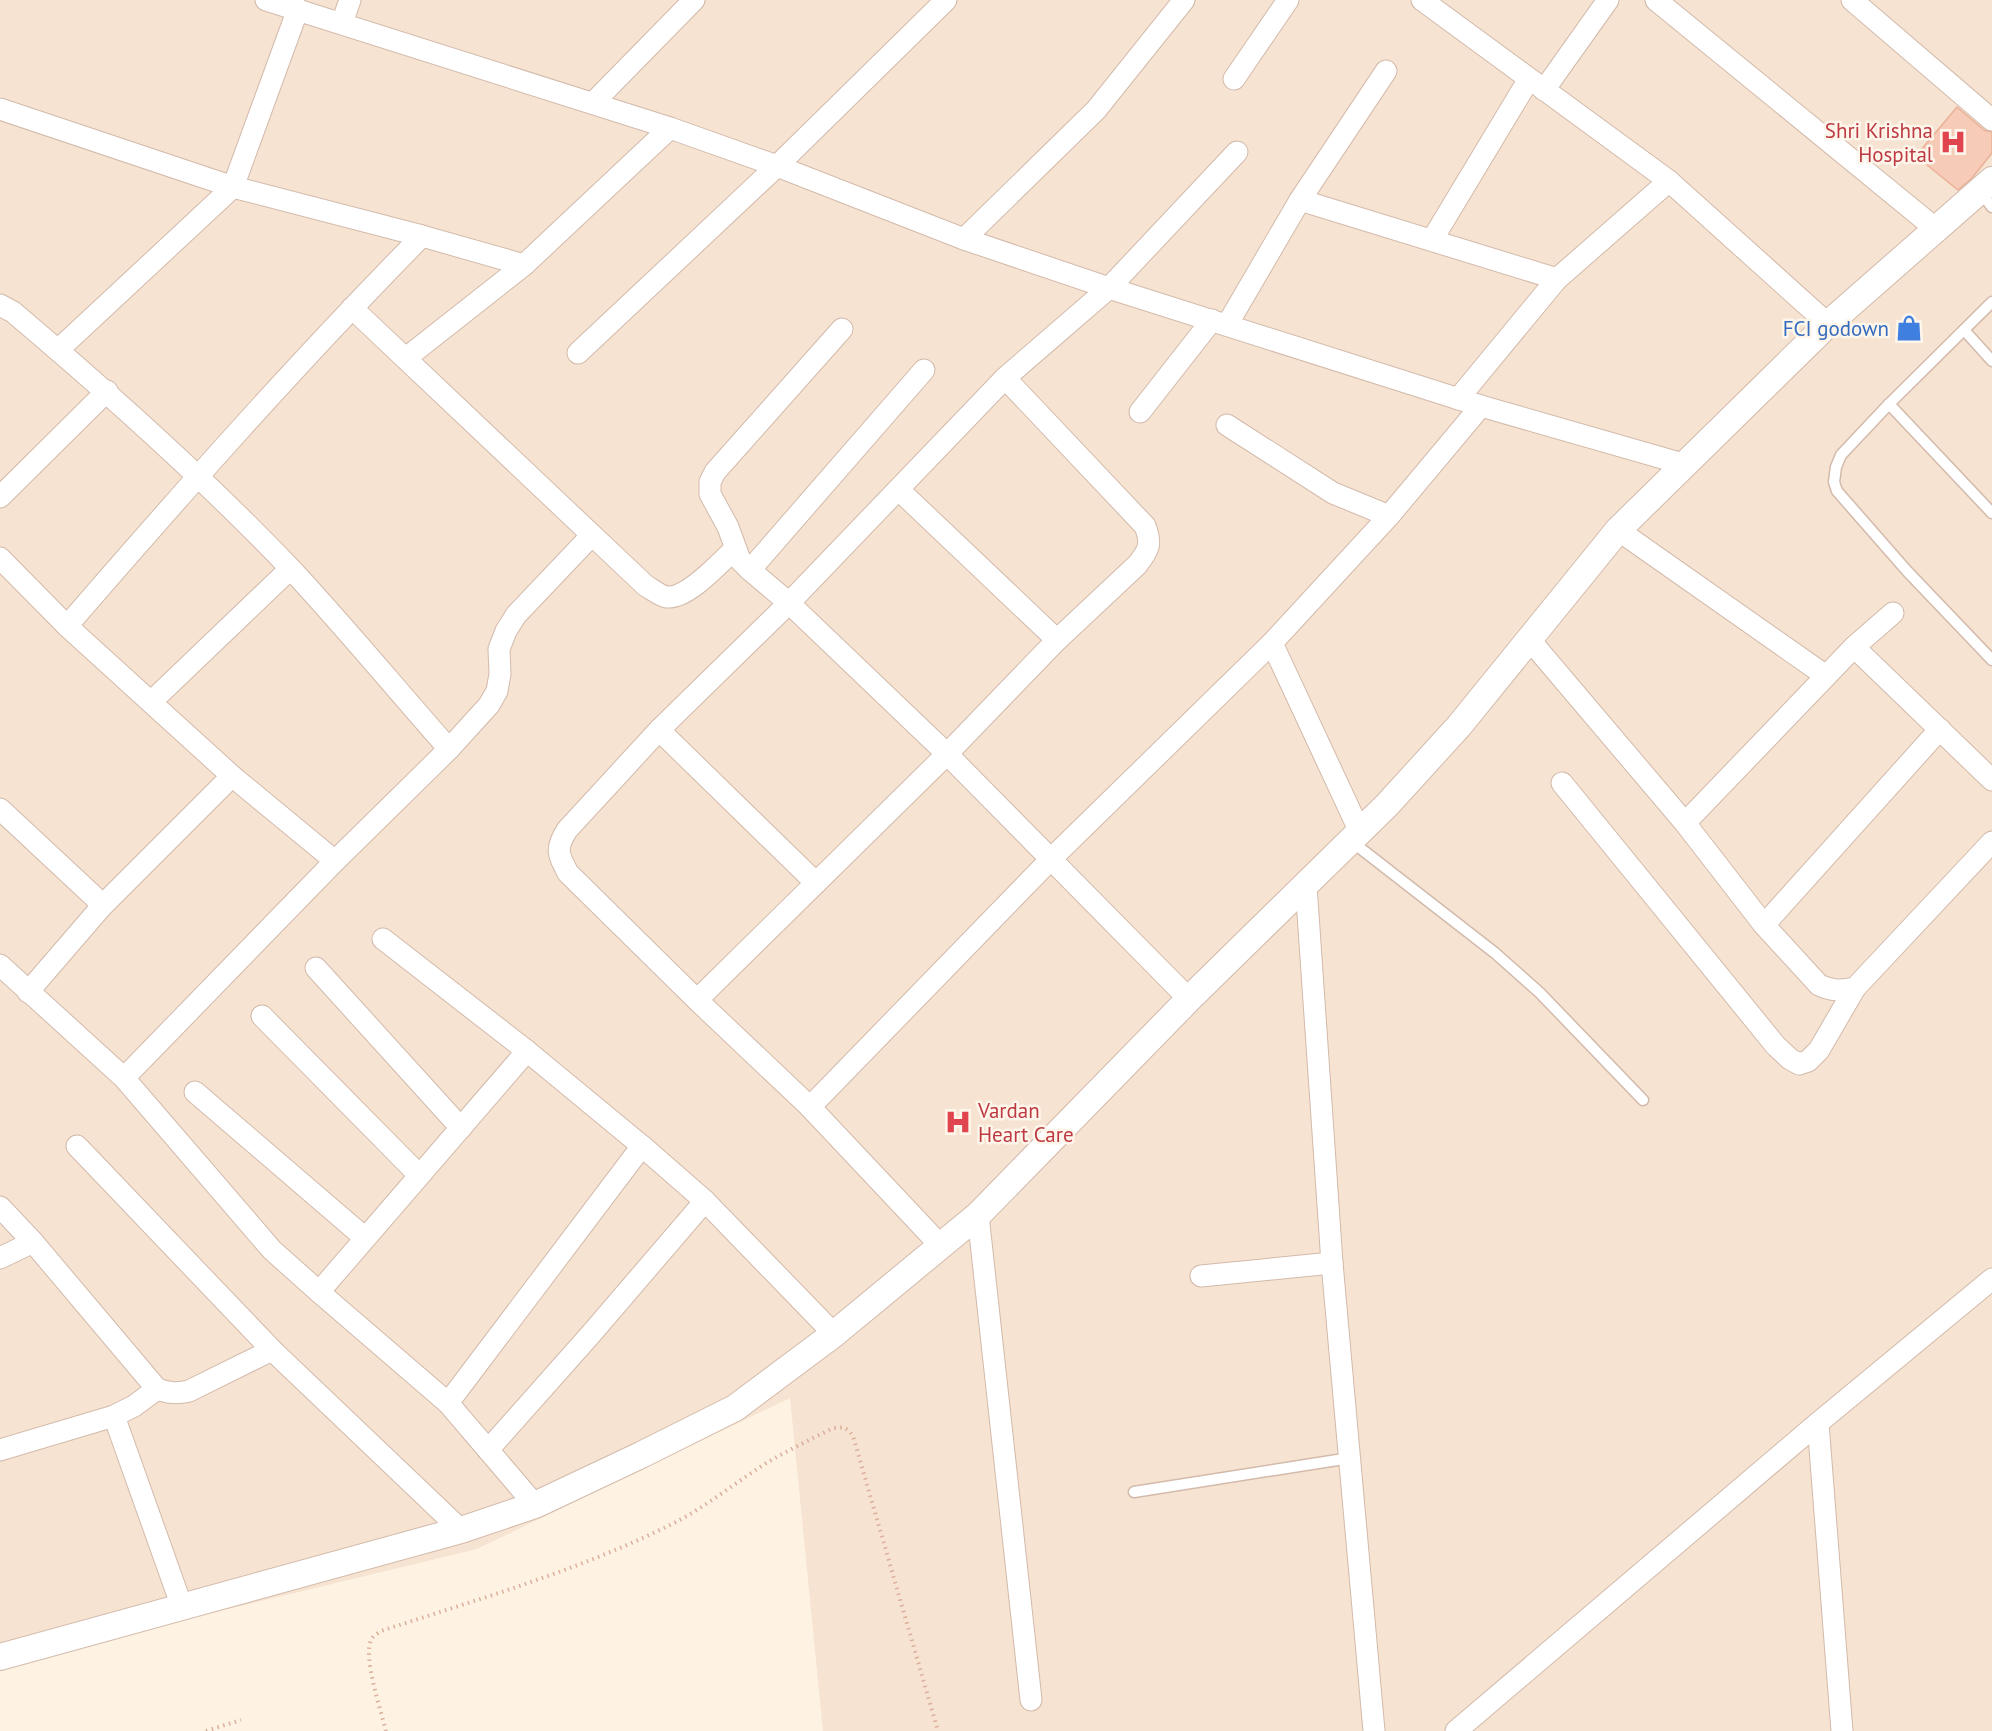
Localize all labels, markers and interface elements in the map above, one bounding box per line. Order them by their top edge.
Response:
place label: Shri Krishna Hospital [1825,117,1933,168]
hospital icon: Shri Krishna Hospital [1938,127,1968,157]
shop icon: FCI godown [1894,313,1924,343]
place label: FCI godown [1783,315,1889,342]
place label: Vardan Heart Care [977,1097,1074,1148]
hospital icon: Vardan Heart Care [943,1107,973,1137]

